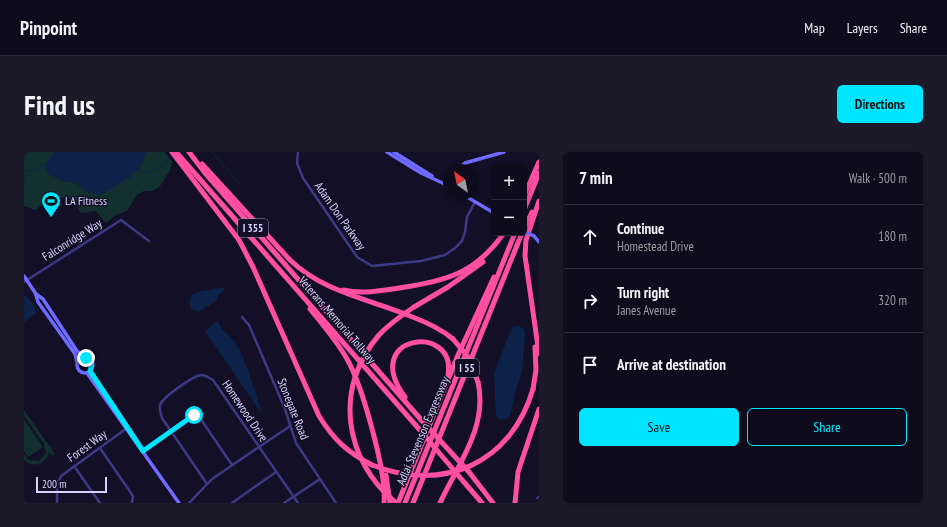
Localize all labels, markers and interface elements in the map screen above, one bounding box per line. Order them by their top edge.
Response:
text: Pinpoint [20,16,77,40]
text: Map [804,19,825,37]
text: Layers [847,19,878,37]
text: Share [900,19,927,37]
button: Directions [837,85,923,123]
text: Find us [24,86,95,123]
north arrow [443,164,479,200]
map controls [491,164,527,236]
button: + [491,164,527,200]
text: 7 min [579,167,613,189]
text: Walk · 500 m [849,170,907,187]
street label: Adam Don Parkway [311,179,370,253]
sports icon: LA Fitness [40,190,62,218]
place label: LA Fitness [65,193,107,208]
button: − [491,200,527,236]
street label: Falconridge Way [39,215,105,264]
road number: I 355 [238,219,268,237]
text: Continue [617,219,664,238]
icon: ahead [579,226,601,248]
text: 180 m [878,228,907,245]
text: Homestead Drive [617,238,694,255]
street label: Veterans Memorial Tollway [295,272,380,367]
text: Turn right [617,283,669,302]
icon: right [579,290,601,312]
text: 320 m [878,292,907,309]
text: Janes Avenue [617,302,676,319]
route end [77,349,95,367]
icon: arrive [579,354,601,376]
text: Arrive at destination [617,355,726,374]
road number: I 55 [455,359,479,377]
street label: Adlai Stevenson Expressway [393,374,452,487]
street label: Stonegate Road [274,376,313,442]
street label: Homewood Drive [219,377,272,444]
route start [185,406,203,424]
button: Save [579,408,739,446]
button: Share [747,408,907,446]
street label: Forest Way [64,426,110,465]
scale bar [36,475,107,494]
text: 200 m [42,477,66,491]

